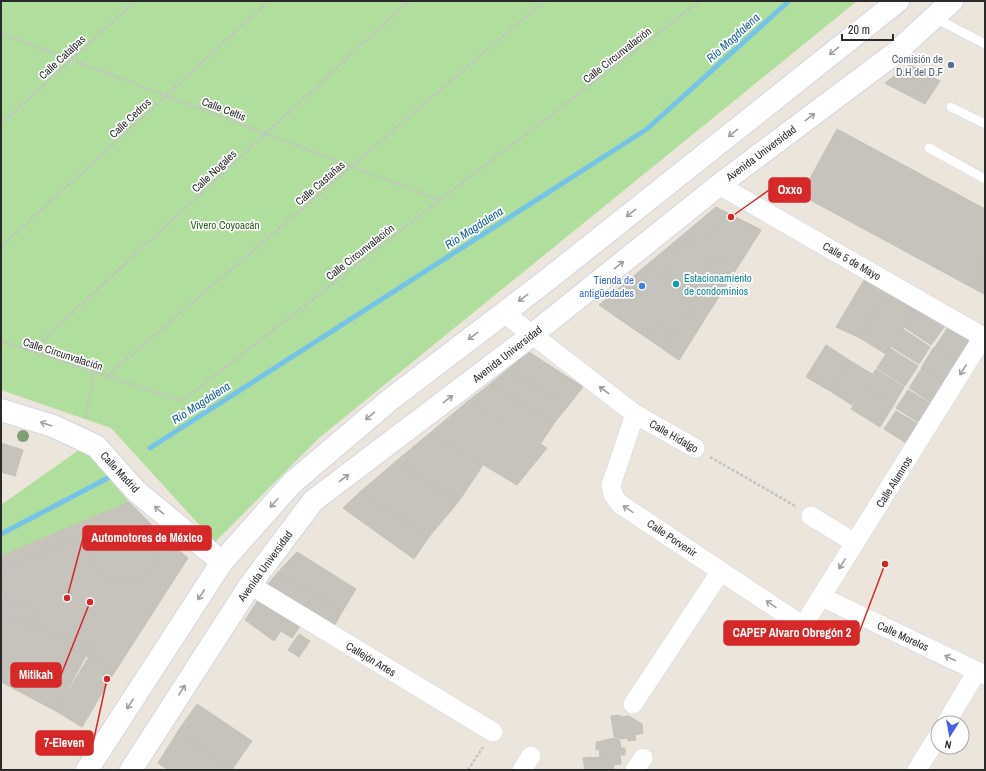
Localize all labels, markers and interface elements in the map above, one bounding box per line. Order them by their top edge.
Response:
water label: Río Magdalena [703,9,764,66]
scale bar [842,16,893,42]
text: 20 m [848,22,870,38]
street label: Calle Circunvalación [580,24,654,86]
street label: Calle Catalpas [36,32,89,82]
one-way arrow [829,47,840,56]
place label: Comisión de D.H del D.F [892,52,943,79]
marker: Comisión de D.H del D.F [946,60,956,70]
street label: Calle Celtis [200,94,248,124]
street label: Calle Cedros [106,95,154,141]
one-way arrow [804,113,815,121]
street label: Avenida Universidad [722,122,799,184]
one-way arrow [727,128,738,137]
street label: Calle Nogales [189,146,240,195]
street label: Calle Castañas [292,157,348,208]
callout: Oxxo [769,178,810,202]
text: Oxxo [778,182,802,198]
water label: Río Magdalena [442,203,507,253]
one-way arrow [625,209,636,218]
park label: Vivero Coyoacán [190,218,260,232]
street label: Calle Circunvalación [323,221,397,283]
street label: Calle 5 de Mayo [820,239,884,283]
one-way arrow [613,261,624,270]
place label: Estacionamiento de condominios [684,271,752,298]
place label: Tienda de antigüedades [579,273,634,300]
marker: Estacionamiento de condominios [671,279,681,289]
marker: Tienda de antigüedades [637,281,647,291]
one-way arrow [518,294,529,302]
street label: Avenida Universidad [469,323,544,386]
one-way arrow [467,332,478,341]
street label: Calle Circunvalación [21,334,105,374]
one-way arrow [959,364,967,375]
water label: Río Magdalena [169,378,234,428]
one-way arrow [599,386,610,395]
one-way arrow [442,395,453,403]
one-way arrow [365,412,376,421]
street label: Calle Hidalgo [647,416,701,456]
one-way arrow [40,420,53,427]
street label: Calle Madrid [97,449,143,495]
street label: Calle Alumnos [873,453,915,510]
one-way arrow [339,474,350,482]
one-way arrow [269,498,278,508]
one-way arrow [623,505,634,513]
one-way arrow [154,506,165,515]
street label: Calle Porvenir [644,516,700,560]
callout: Automotores de México [83,526,211,550]
street label: Avenida Universidad [234,528,295,605]
text: Automotores de México [91,530,203,546]
one-way arrow [838,558,846,570]
one-way arrow [196,589,205,600]
one-way arrow [766,600,777,608]
street label: Calle Morelos [875,618,931,654]
callout: CAPEP Alvaro Obregón 2 [724,621,859,645]
text: CAPEP Alvaro Obregón 2 [733,625,852,641]
street label: Callejón Artes [344,639,399,680]
one-way arrow [944,654,956,661]
callout: Mitikah [11,663,61,687]
text: Mitikah [19,667,53,683]
one-way arrow [178,685,186,696]
one-way arrow [126,698,134,709]
north arrow [930,715,970,755]
callout: 7-Eleven [36,731,93,755]
text: 7-Eleven [44,735,84,751]
text: N [944,737,953,752]

